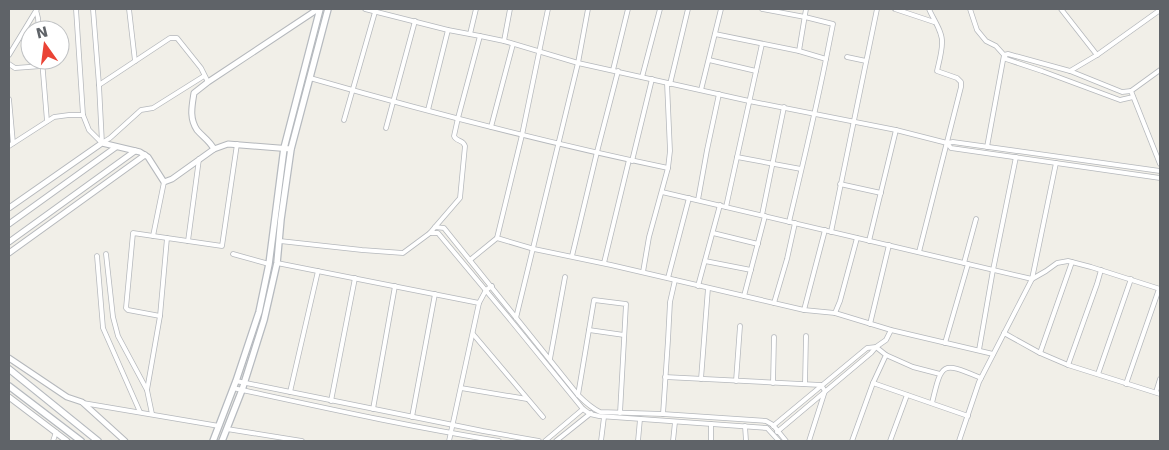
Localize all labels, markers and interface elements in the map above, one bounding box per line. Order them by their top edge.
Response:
north arrow [20,20,70,70]
text: N [34,23,49,42]

